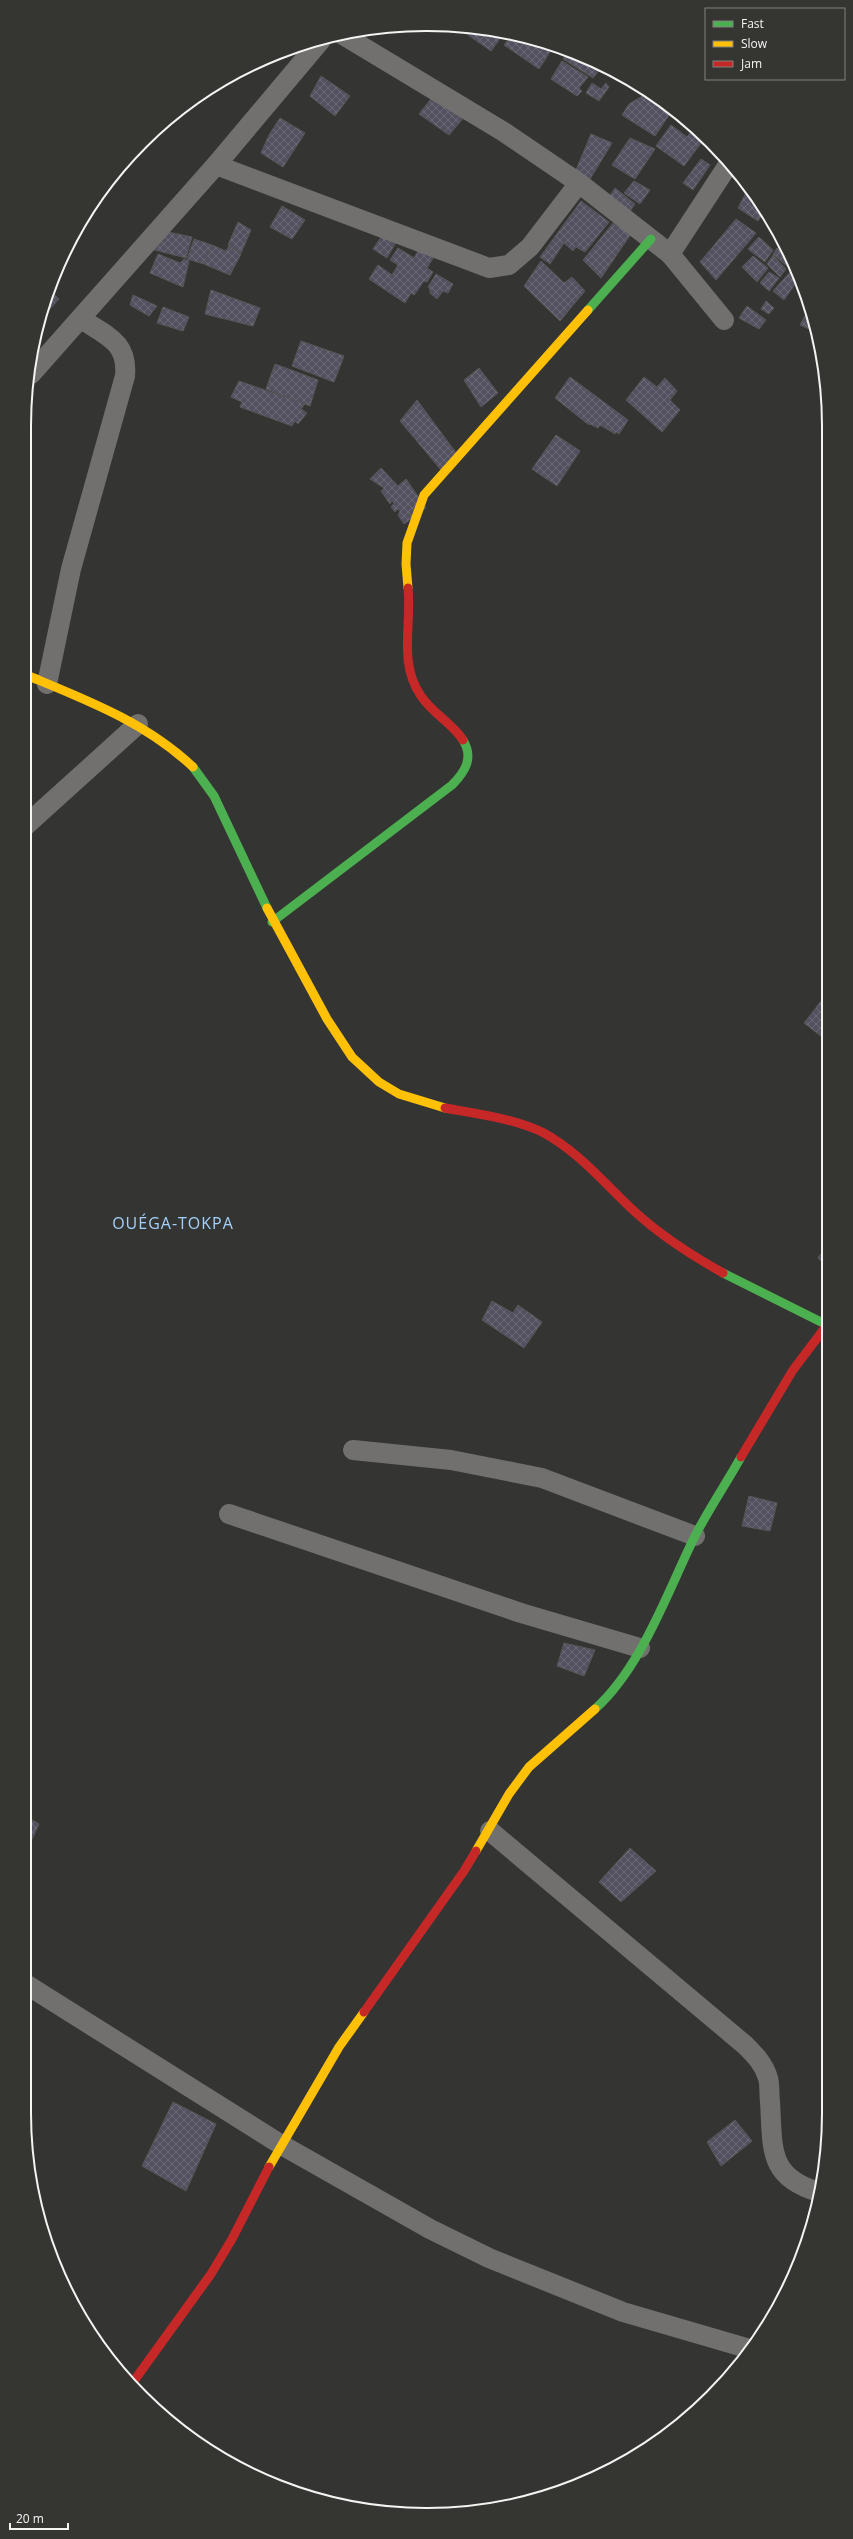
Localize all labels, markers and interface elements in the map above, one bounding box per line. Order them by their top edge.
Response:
legend [705,8,845,80]
text: Fast [741,15,764,32]
text: Slow [741,35,768,52]
text: Jam [740,55,762,72]
district label: OUÉGA-TOKPA [112,1212,234,1234]
scale bar [10,2505,68,2531]
text: 20 m [16,2510,44,2527]

